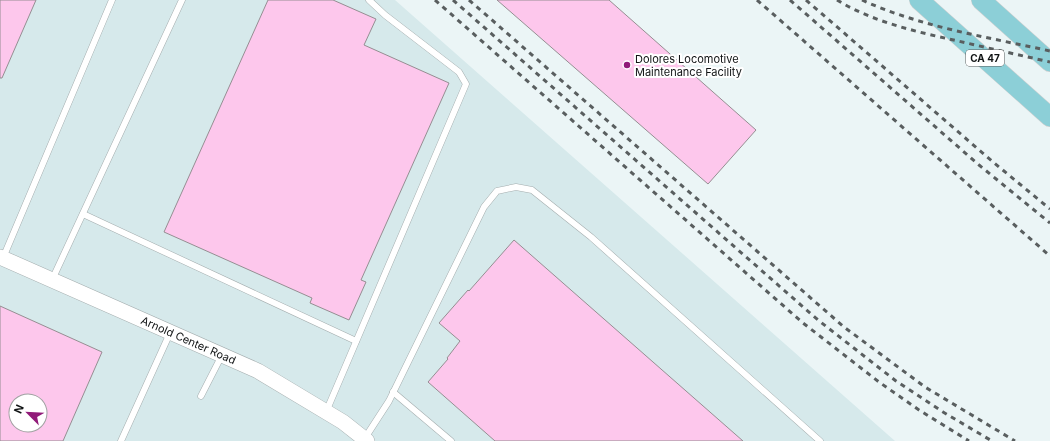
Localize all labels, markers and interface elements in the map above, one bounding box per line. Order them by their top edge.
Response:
road number: CA 47 [966,50,1004,66]
place label: Dolores Locomotive Maintenance Facility [635,52,742,79]
marker: Dolores Locomotive Maintenance Facility [622,60,632,70]
street label: Arnold Center Road [139,313,238,367]
north arrow [8,393,48,433]
text: N [11,402,27,416]

